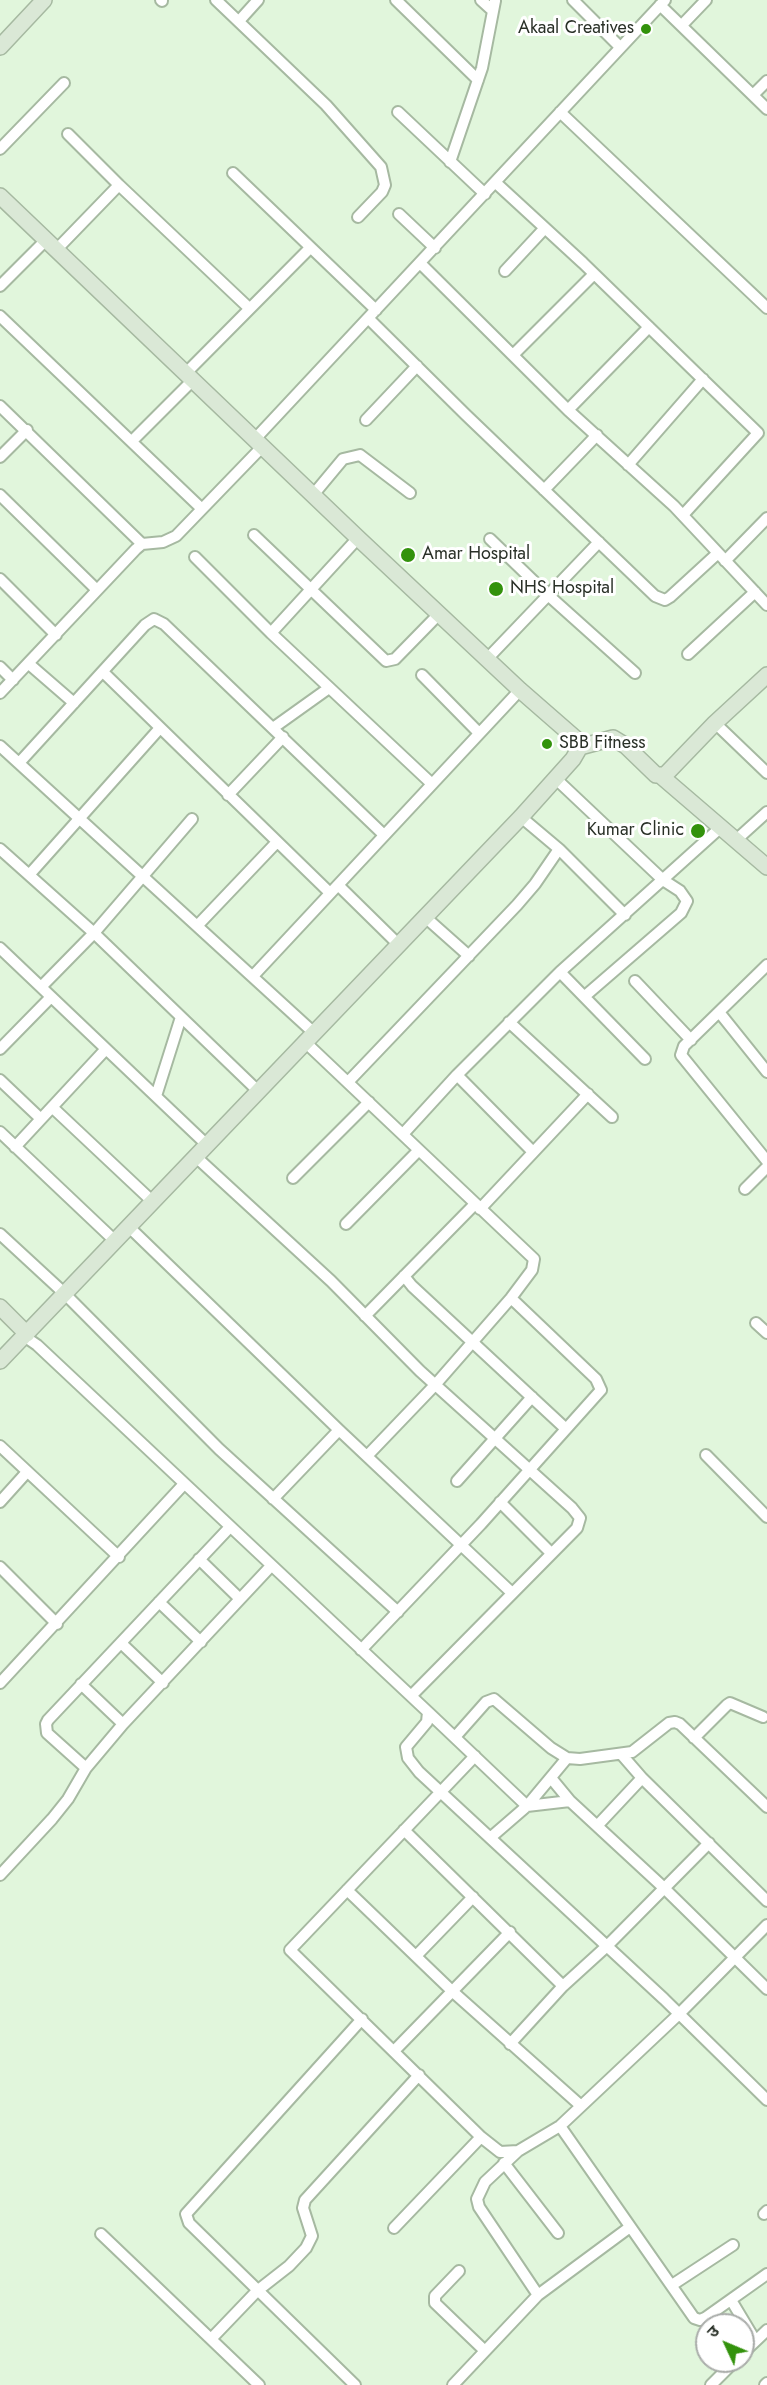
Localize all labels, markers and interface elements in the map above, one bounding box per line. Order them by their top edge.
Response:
place label: Akaal Creatives [518,18,634,40]
marker: Akaal Creatives [639,22,653,36]
place label: Amar Hospital [422,544,530,566]
marker: Amar Hospital [399,546,417,564]
place label: NHS Hospital [510,578,614,600]
marker: NHS Hospital [487,580,505,598]
place label: SBB Fitness [559,733,646,755]
marker: SBB Fitness [540,737,554,751]
place label: Kumar Clinic [587,820,684,842]
marker: Kumar Clinic [689,822,707,840]
north arrow [695,2313,755,2373]
text: उ [702,2320,725,2343]

